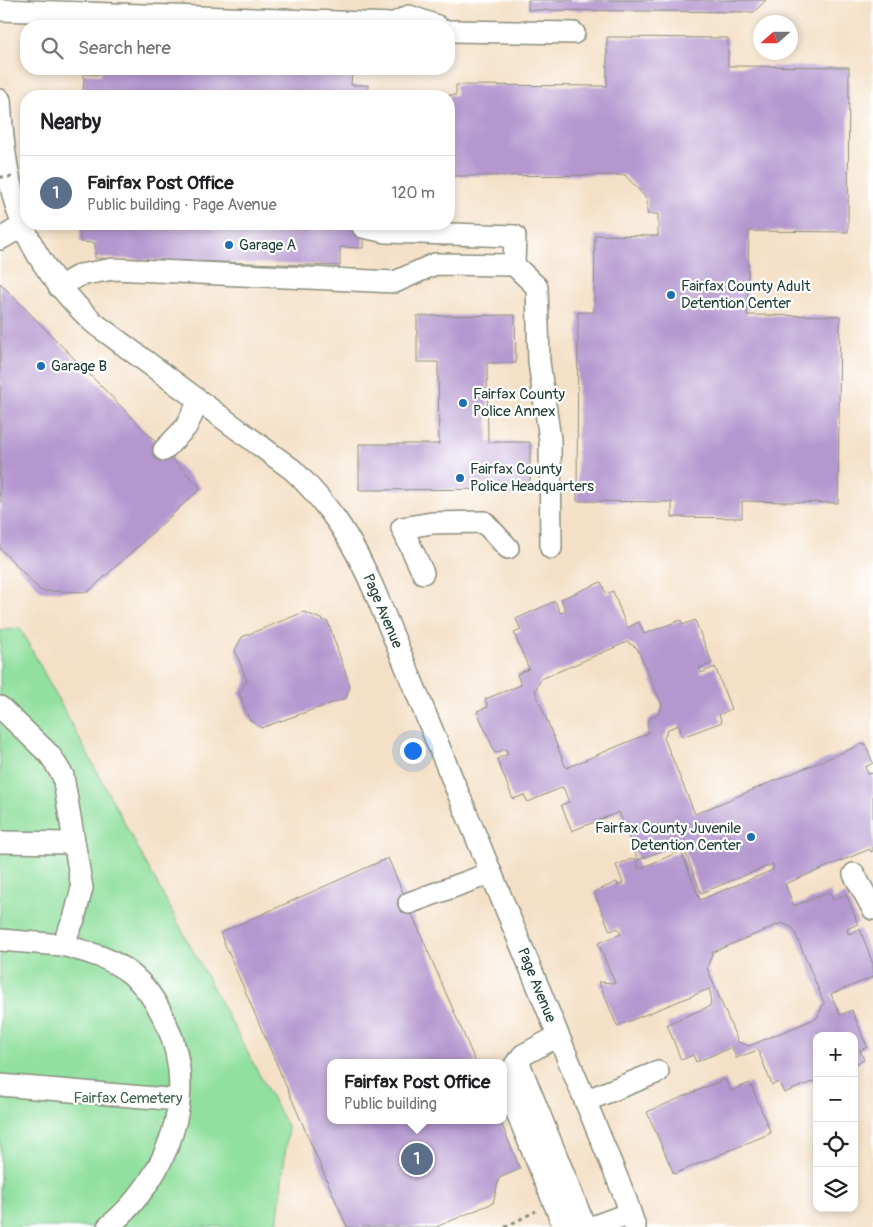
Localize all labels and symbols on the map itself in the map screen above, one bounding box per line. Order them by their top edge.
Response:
north arrow [753,15,798,60]
place label: Garage A [239,236,296,255]
marker: Garage A [223,239,235,251]
place label: Fairfax County Adult Detention Center [681,277,811,313]
marker: Fairfax County Adult Detention Center [665,289,677,301]
place label: Garage B [51,357,107,376]
marker: Garage B [35,360,47,372]
place label: Fairfax County Police Annex [473,385,566,421]
marker: Fairfax County Police Annex [457,397,469,409]
place label: Fairfax County Police Headquarters [470,460,594,496]
marker: Fairfax County Police Headquarters [454,472,466,484]
street label: Page Avenue [358,571,407,652]
your location [400,738,426,764]
place label: Fairfax County Juvenile Detention Center [595,819,742,855]
marker: Fairfax County Juvenile Detention Center [745,831,757,843]
street label: Page Avenue [513,945,560,1026]
park label: Fairfax Cemetery [74,1089,183,1108]
pin: 1 [401,1140,433,1178]

